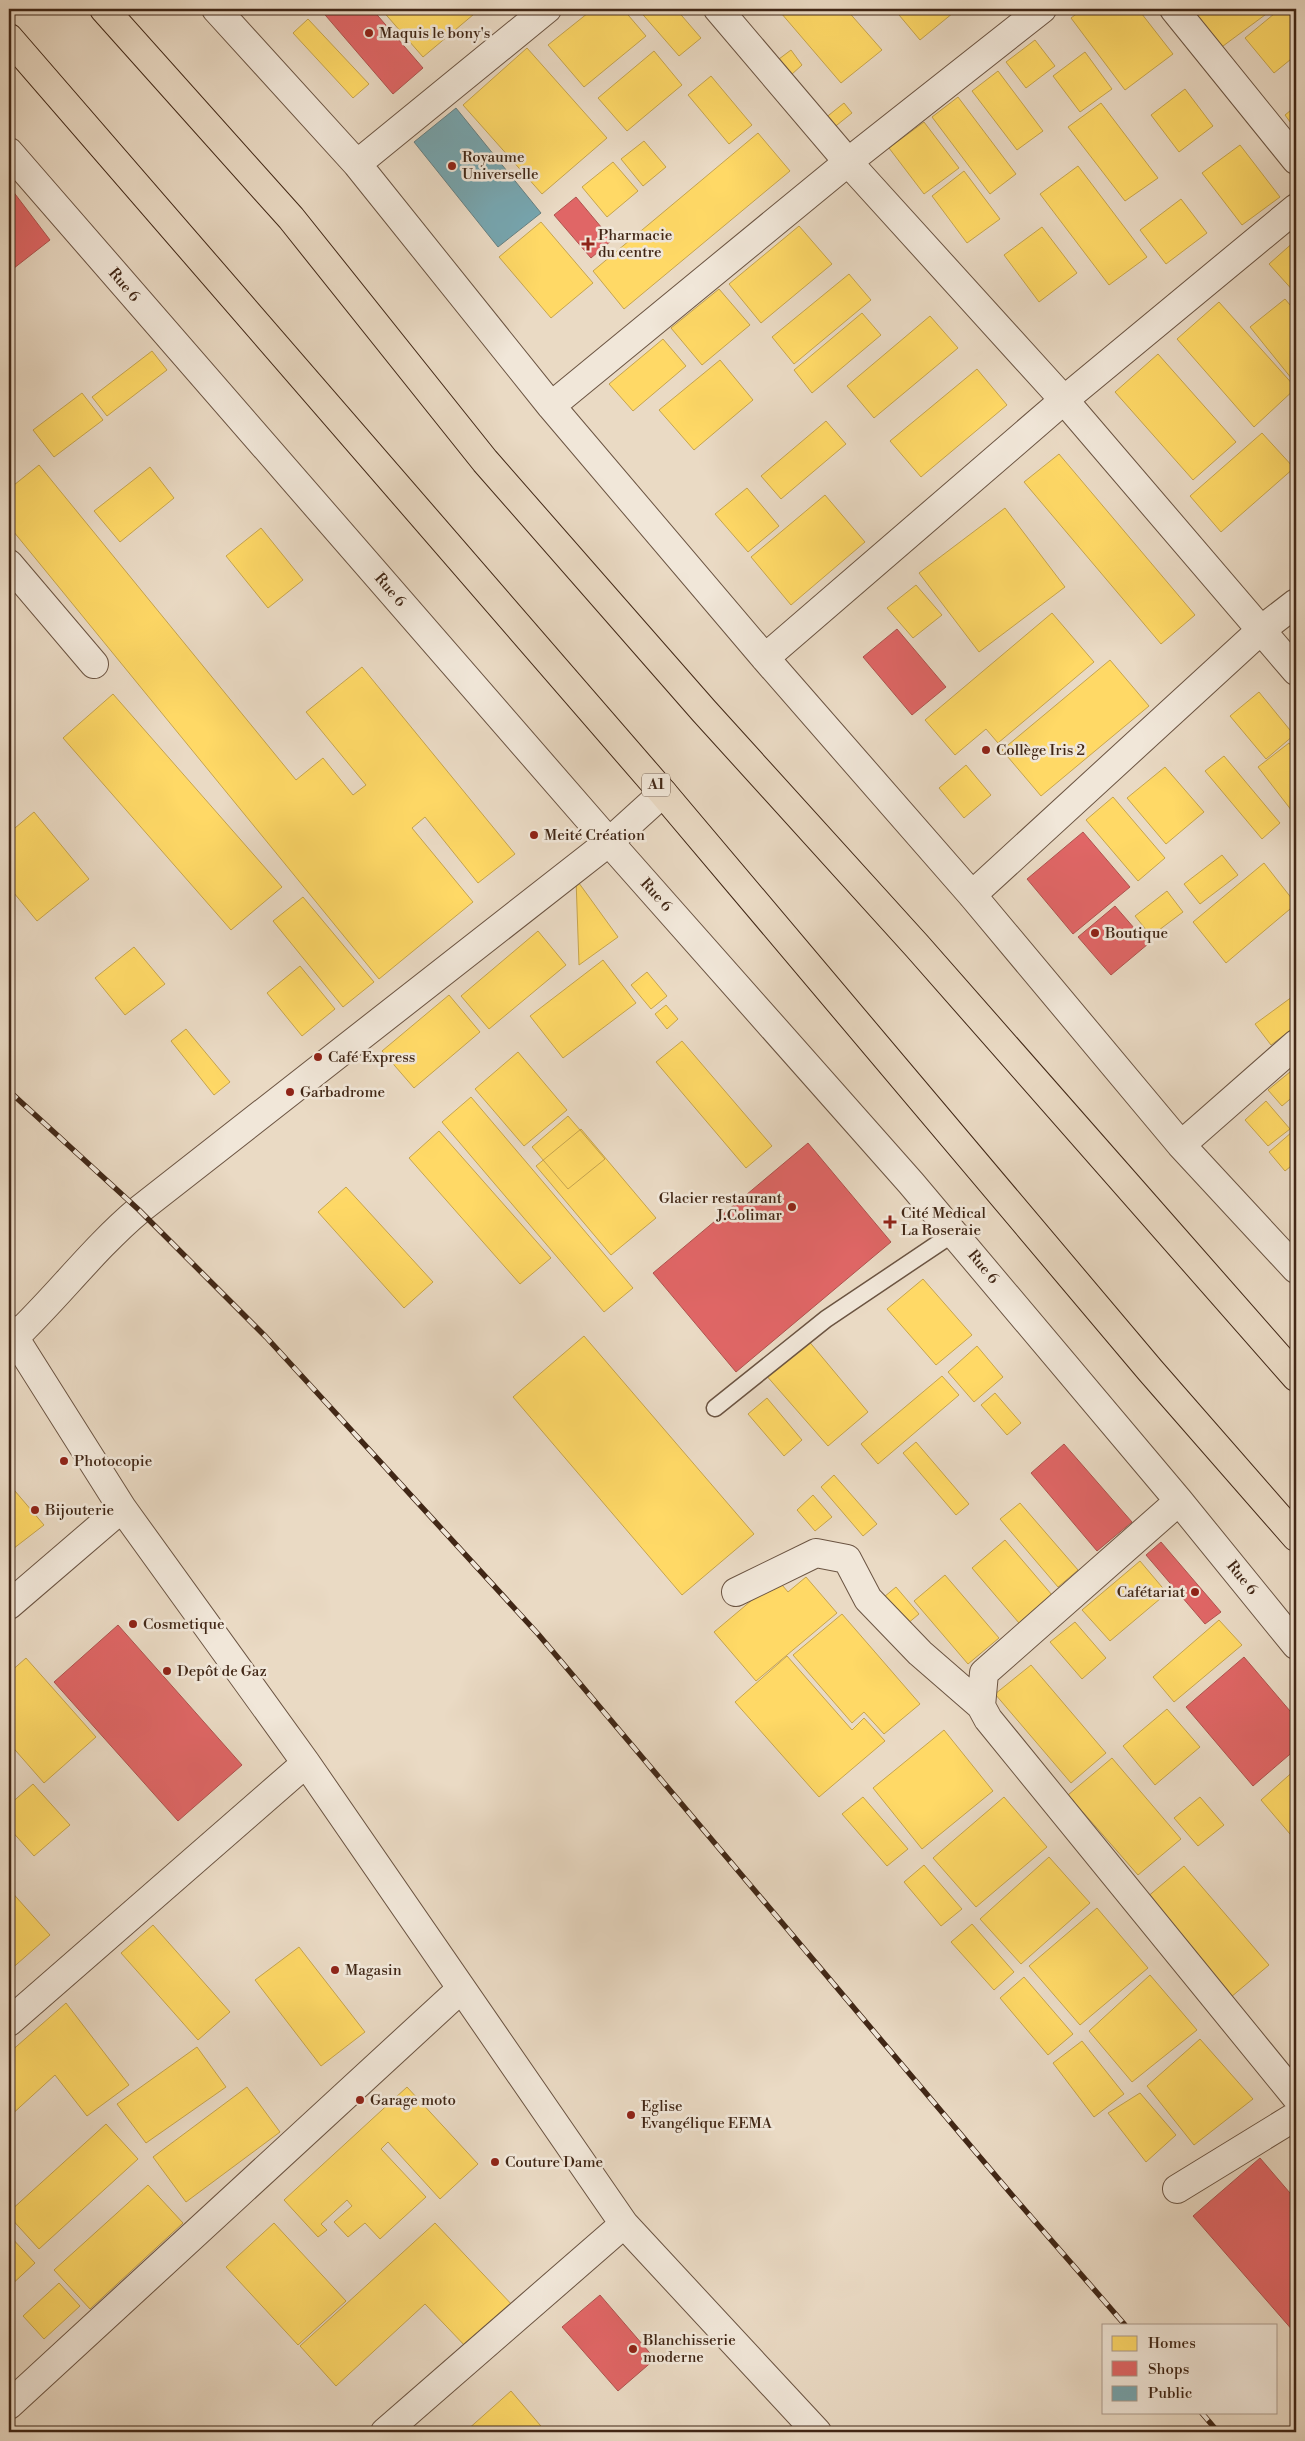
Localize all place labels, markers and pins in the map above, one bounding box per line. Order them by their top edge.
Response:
place label: Maquis le bony's [379,24,490,43]
marker: Maquis le bony's [363,27,375,39]
place label: Royaume Universelle [462,148,538,184]
marker: Royaume Universelle [446,160,458,172]
place label: Pharmacie du centre [598,226,672,262]
marker: Pharmacie du centre [582,238,594,250]
place label: Collège Iris 2 [996,741,1085,760]
marker: Collège Iris 2 [980,744,992,756]
place label: Meité Création [544,826,645,845]
marker: Meité Création [528,829,540,841]
place label: Boutique [1104,924,1168,943]
marker: Boutique [1089,927,1101,939]
place label: Café Express [328,1048,415,1067]
marker: Café Express [312,1051,324,1063]
place label: Garbadrome [300,1083,385,1102]
marker: Garbadrome [284,1086,296,1098]
place label: Glacier restaurant J.Colimar [659,1189,783,1225]
marker: Glacier restaurant J.Colimar [786,1201,798,1213]
place label: Cité Medical La Roseraie [901,1204,986,1240]
marker: Cité Medical La Roseraie [883,1215,897,1229]
place label: Photocopie [74,1452,152,1471]
marker: Photocopie [58,1455,70,1467]
place label: Bijouterie [44,1501,114,1520]
marker: Bijouterie [29,1504,41,1516]
place label: Cafétariat [1117,1583,1186,1602]
marker: Cafétariat [1189,1586,1201,1598]
place label: Cosmetique [143,1615,225,1634]
marker: Cosmetique [127,1618,139,1630]
place label: Depôt de Gaz [177,1662,267,1681]
marker: Depôt de Gaz [161,1665,173,1677]
place label: Magasin [345,1961,402,1980]
marker: Magasin [329,1964,341,1976]
place label: Garage moto [370,2091,456,2110]
marker: Garage moto [354,2094,366,2106]
place label: Eglise Evangélique EEMA [641,2097,773,2133]
marker: Eglise Evangélique EEMA [625,2109,637,2121]
place label: Couture Dame [505,2153,603,2172]
marker: Couture Dame [489,2156,501,2168]
place label: Blanchisserie moderne [642,2331,736,2367]
marker: Blanchisserie moderne [627,2343,639,2355]

